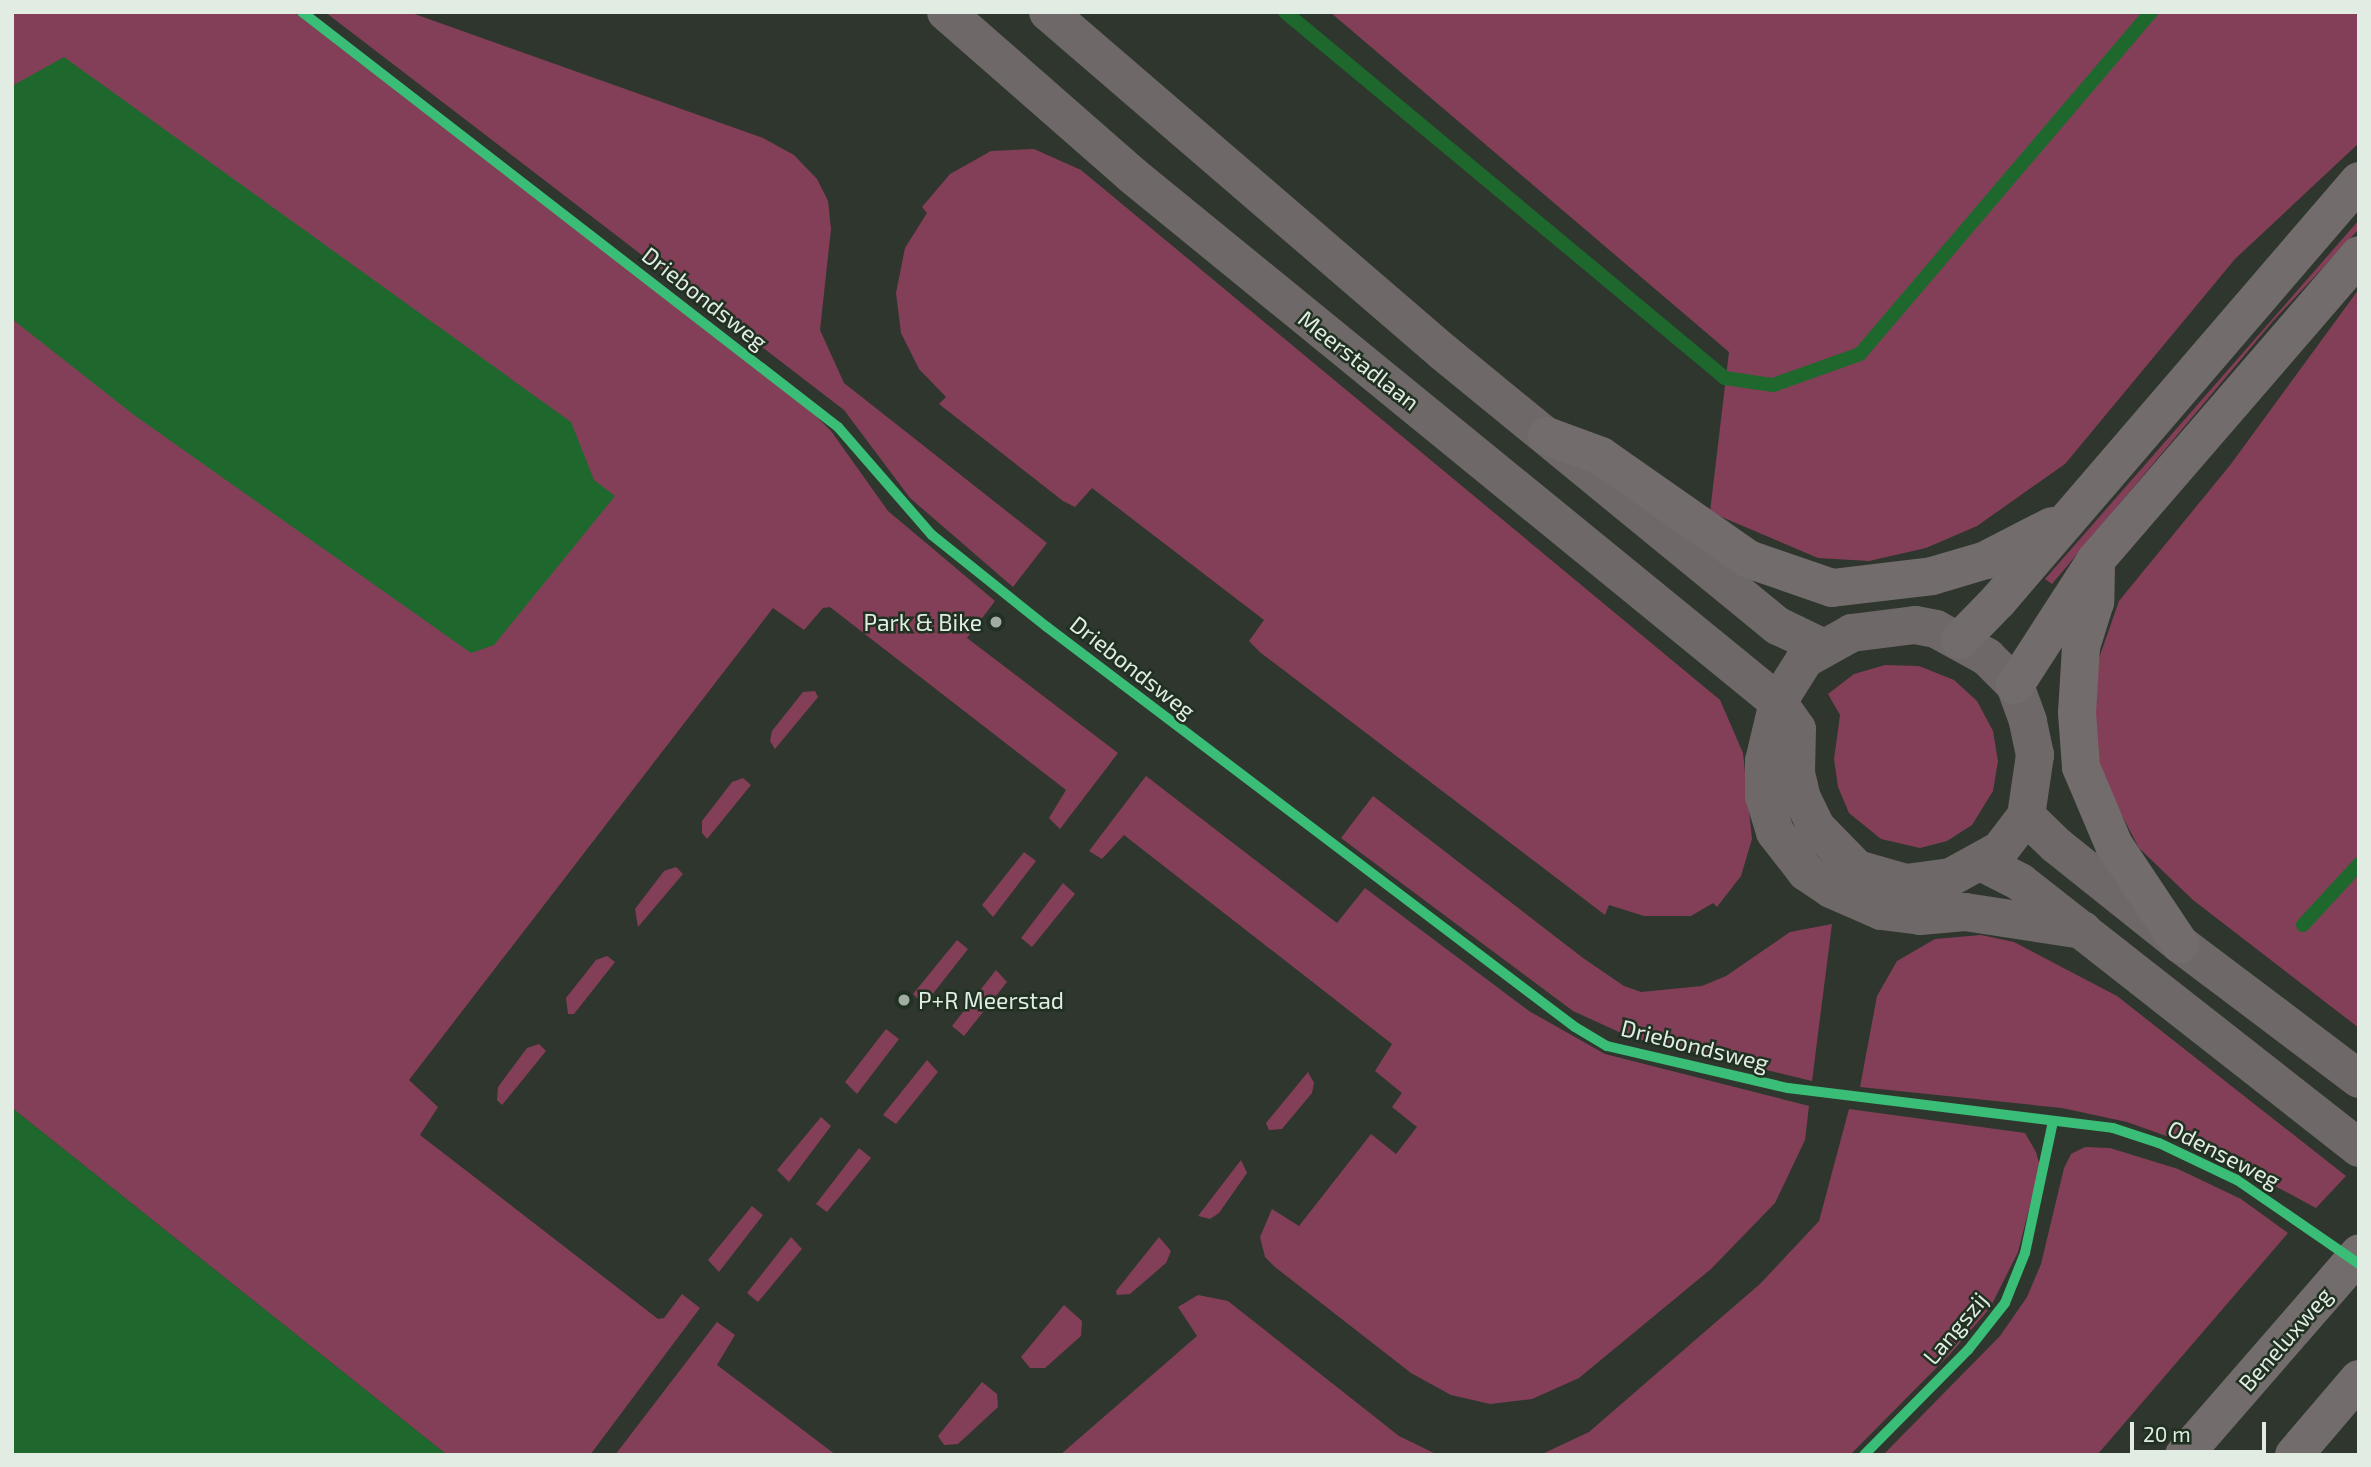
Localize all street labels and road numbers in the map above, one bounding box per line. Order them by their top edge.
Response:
street label: Driebondsweg [637,241,773,355]
street label: Meerstadlaan [1293,304,1425,416]
street label: Driebondsweg [1065,610,1201,724]
street label: Driebondsweg [1618,1013,1772,1077]
street label: Odenseweg [2163,1114,2285,1194]
street label: Beneluxweg [2232,1281,2338,1397]
street label: Langszij [1917,1286,1993,1370]

